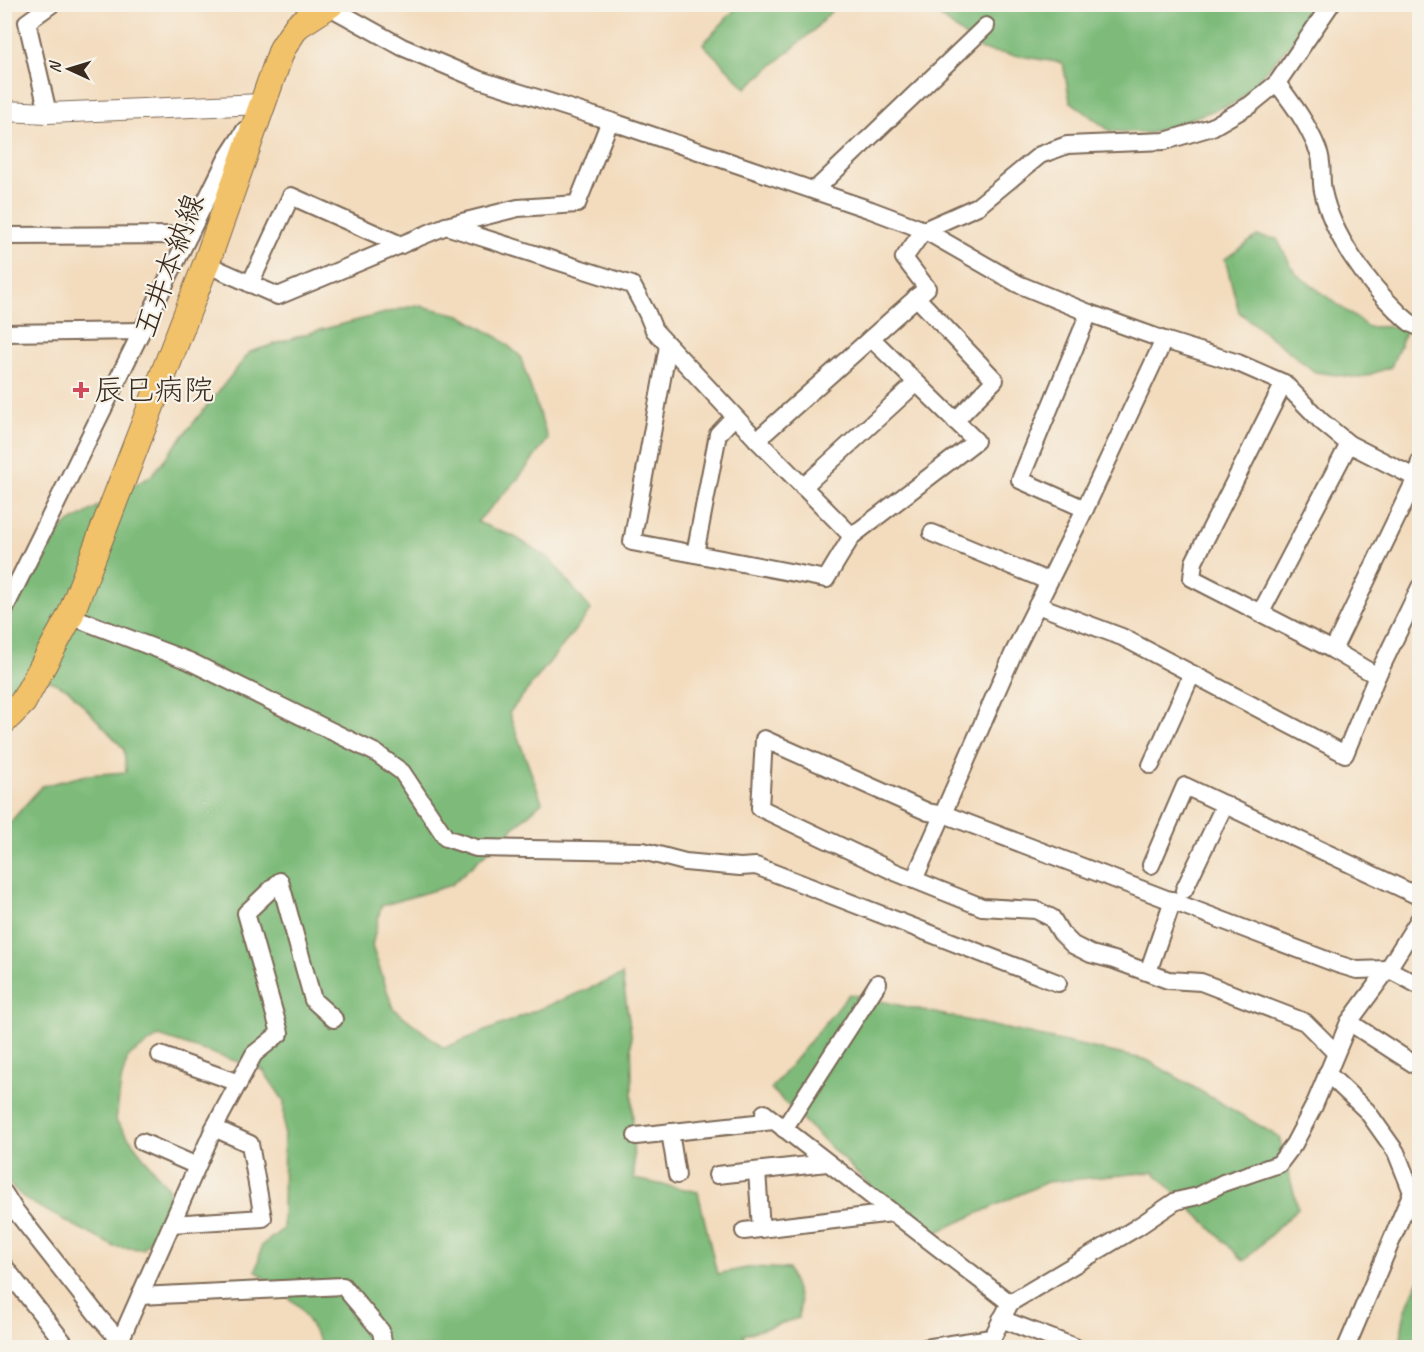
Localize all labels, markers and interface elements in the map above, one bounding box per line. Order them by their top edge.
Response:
north arrow [39,39,99,99]
text: N [45,59,66,74]
street label: 五井本納線 [125,188,213,342]
place label: 辰巳病院 [94,371,214,409]
marker: 辰巳病院 [72,381,90,399]

